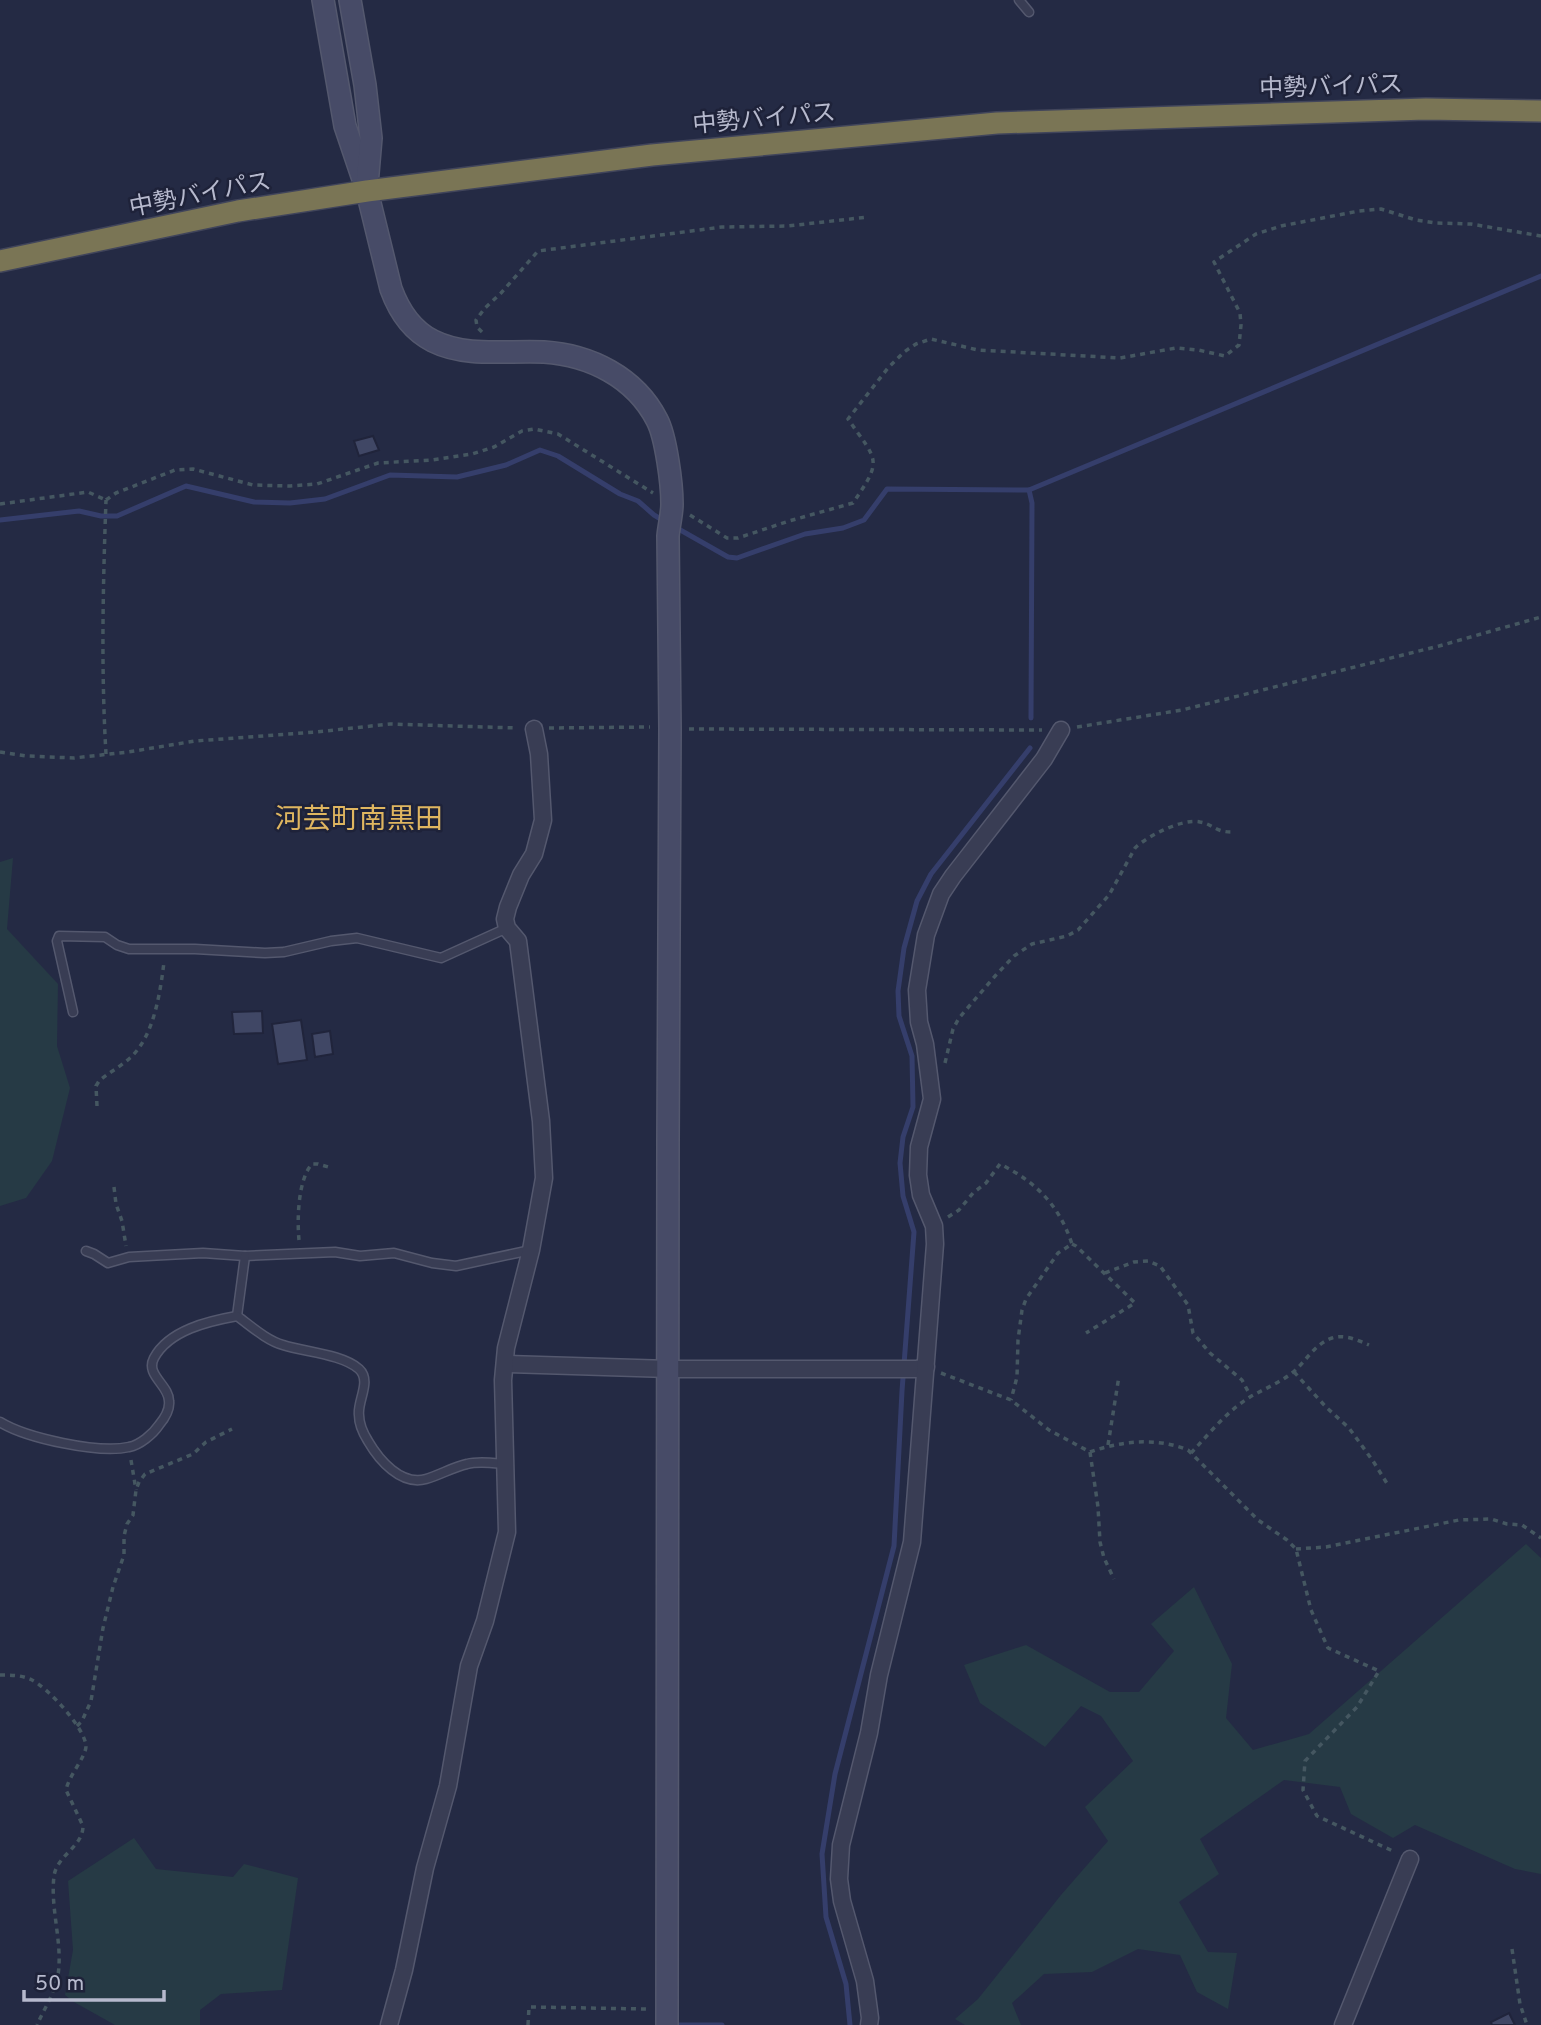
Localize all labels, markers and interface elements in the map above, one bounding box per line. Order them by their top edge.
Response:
street label: 中勢バイパス [1259,71,1403,105]
street label: 中勢バイパス [691,99,837,141]
street label: 中勢バイパス [127,168,274,224]
district label: 河芸町南黒田 [275,803,443,839]
scale bar [24,1958,164,2002]
text: 50 m [35,1971,84,1998]

